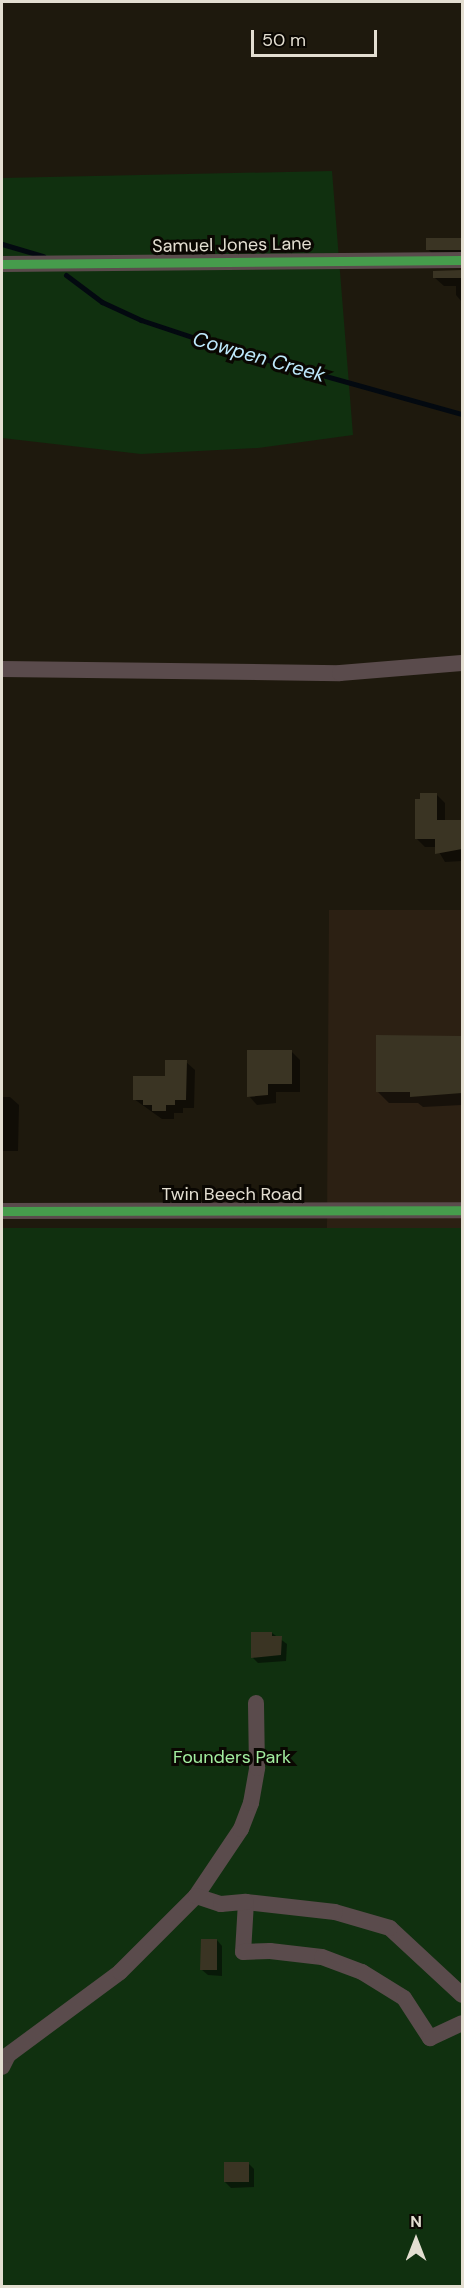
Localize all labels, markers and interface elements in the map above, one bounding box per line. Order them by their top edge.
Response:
scale bar [254,18,380,56]
text: 50 m [262,28,306,52]
street label: Samuel Jones Lane [152,233,312,257]
water label: Cowpen Creek [190,327,328,387]
street label: Twin Beech Road [162,1183,302,1205]
park label: Founders Park [173,1746,291,1768]
north arrow [386,2210,446,2270]
text: N [410,2211,422,2232]

